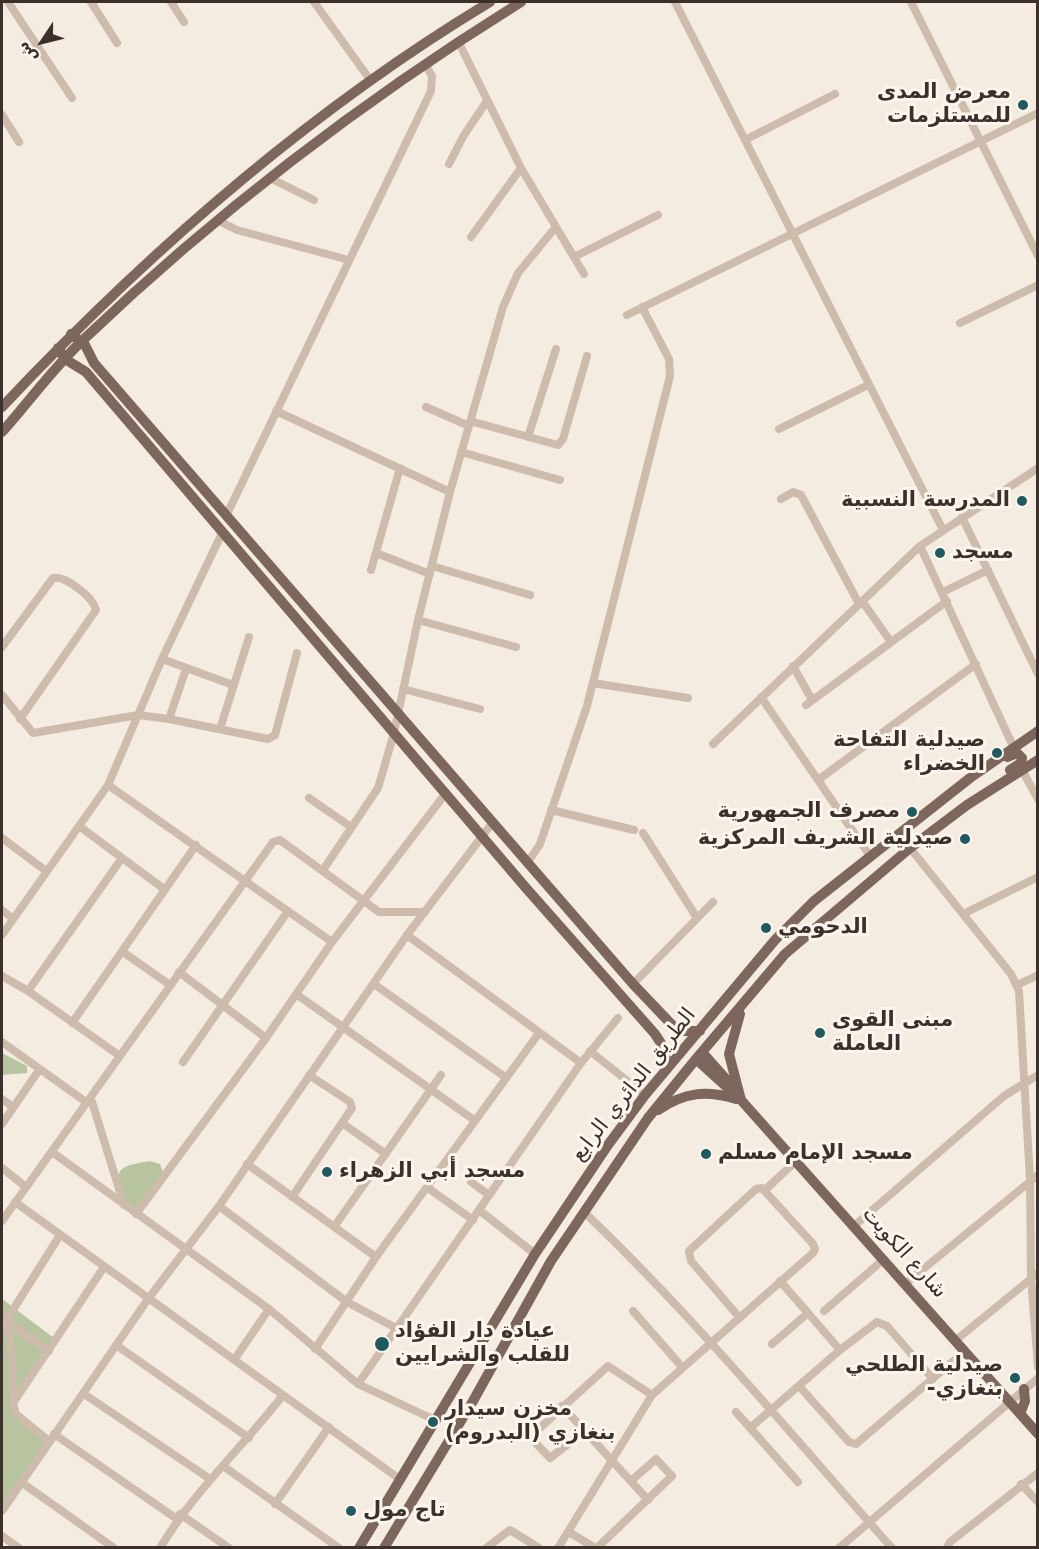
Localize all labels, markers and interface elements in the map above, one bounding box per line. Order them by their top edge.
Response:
north arrow [12,12,72,72]
text: ش [13,38,41,67]
place label: معرض المدى للمستلزمات [877,80,1011,130]
marker: معرض المدى للمستلزمات [1016,98,1030,112]
place label: المدرسة النسبية [841,488,1010,514]
marker: المدرسة النسبية [1015,494,1029,508]
place label: مسجد [952,540,1014,566]
marker: مسجد [933,546,947,560]
place label: صيدلية التفاحة الخضراء [833,728,985,778]
marker: صيدلية التفاحة الخضراء [990,746,1004,760]
place label: مصرف الجمهورية [718,799,900,825]
marker: مصرف الجمهورية [905,805,919,819]
place label: صيدلية الشريف المركزية [698,826,953,852]
marker: صيدلية الشريف المركزية [958,832,972,846]
place label: الدحومي [778,915,868,941]
marker: الدحومي [759,921,773,935]
street label: الطريق الدائري الرابع [566,1003,702,1167]
place label: مبنى القوى العاملة [832,1008,953,1058]
marker: مبنى القوى العاملة [813,1026,827,1040]
place label: مسجد الإمام مسلم [718,1141,913,1167]
marker: مسجد الإمام مسلم [699,1147,713,1161]
place label: مسجد أبي الزهراء [339,1159,525,1185]
marker: مسجد أبي الزهراء [320,1165,334,1179]
street label: شارع الكويت [856,1202,952,1304]
place label: عيادة دار الفؤاد للقلب والشرايين [395,1319,570,1369]
marker: عيادة دار الفؤاد للقلب والشرايين [373,1335,391,1353]
place label: صيدلية الطلحي -بنغازي [845,1353,1003,1403]
marker: صيدلية الطلحي -بنغازي [1008,1371,1022,1385]
place label: مخزن سيدار بنغازي (البدروم) [445,1397,615,1447]
marker: مخزن سيدار بنغازي (البدروم) [426,1415,440,1429]
place label: تاج مول [363,1498,446,1524]
marker: تاج مول [344,1504,358,1518]

